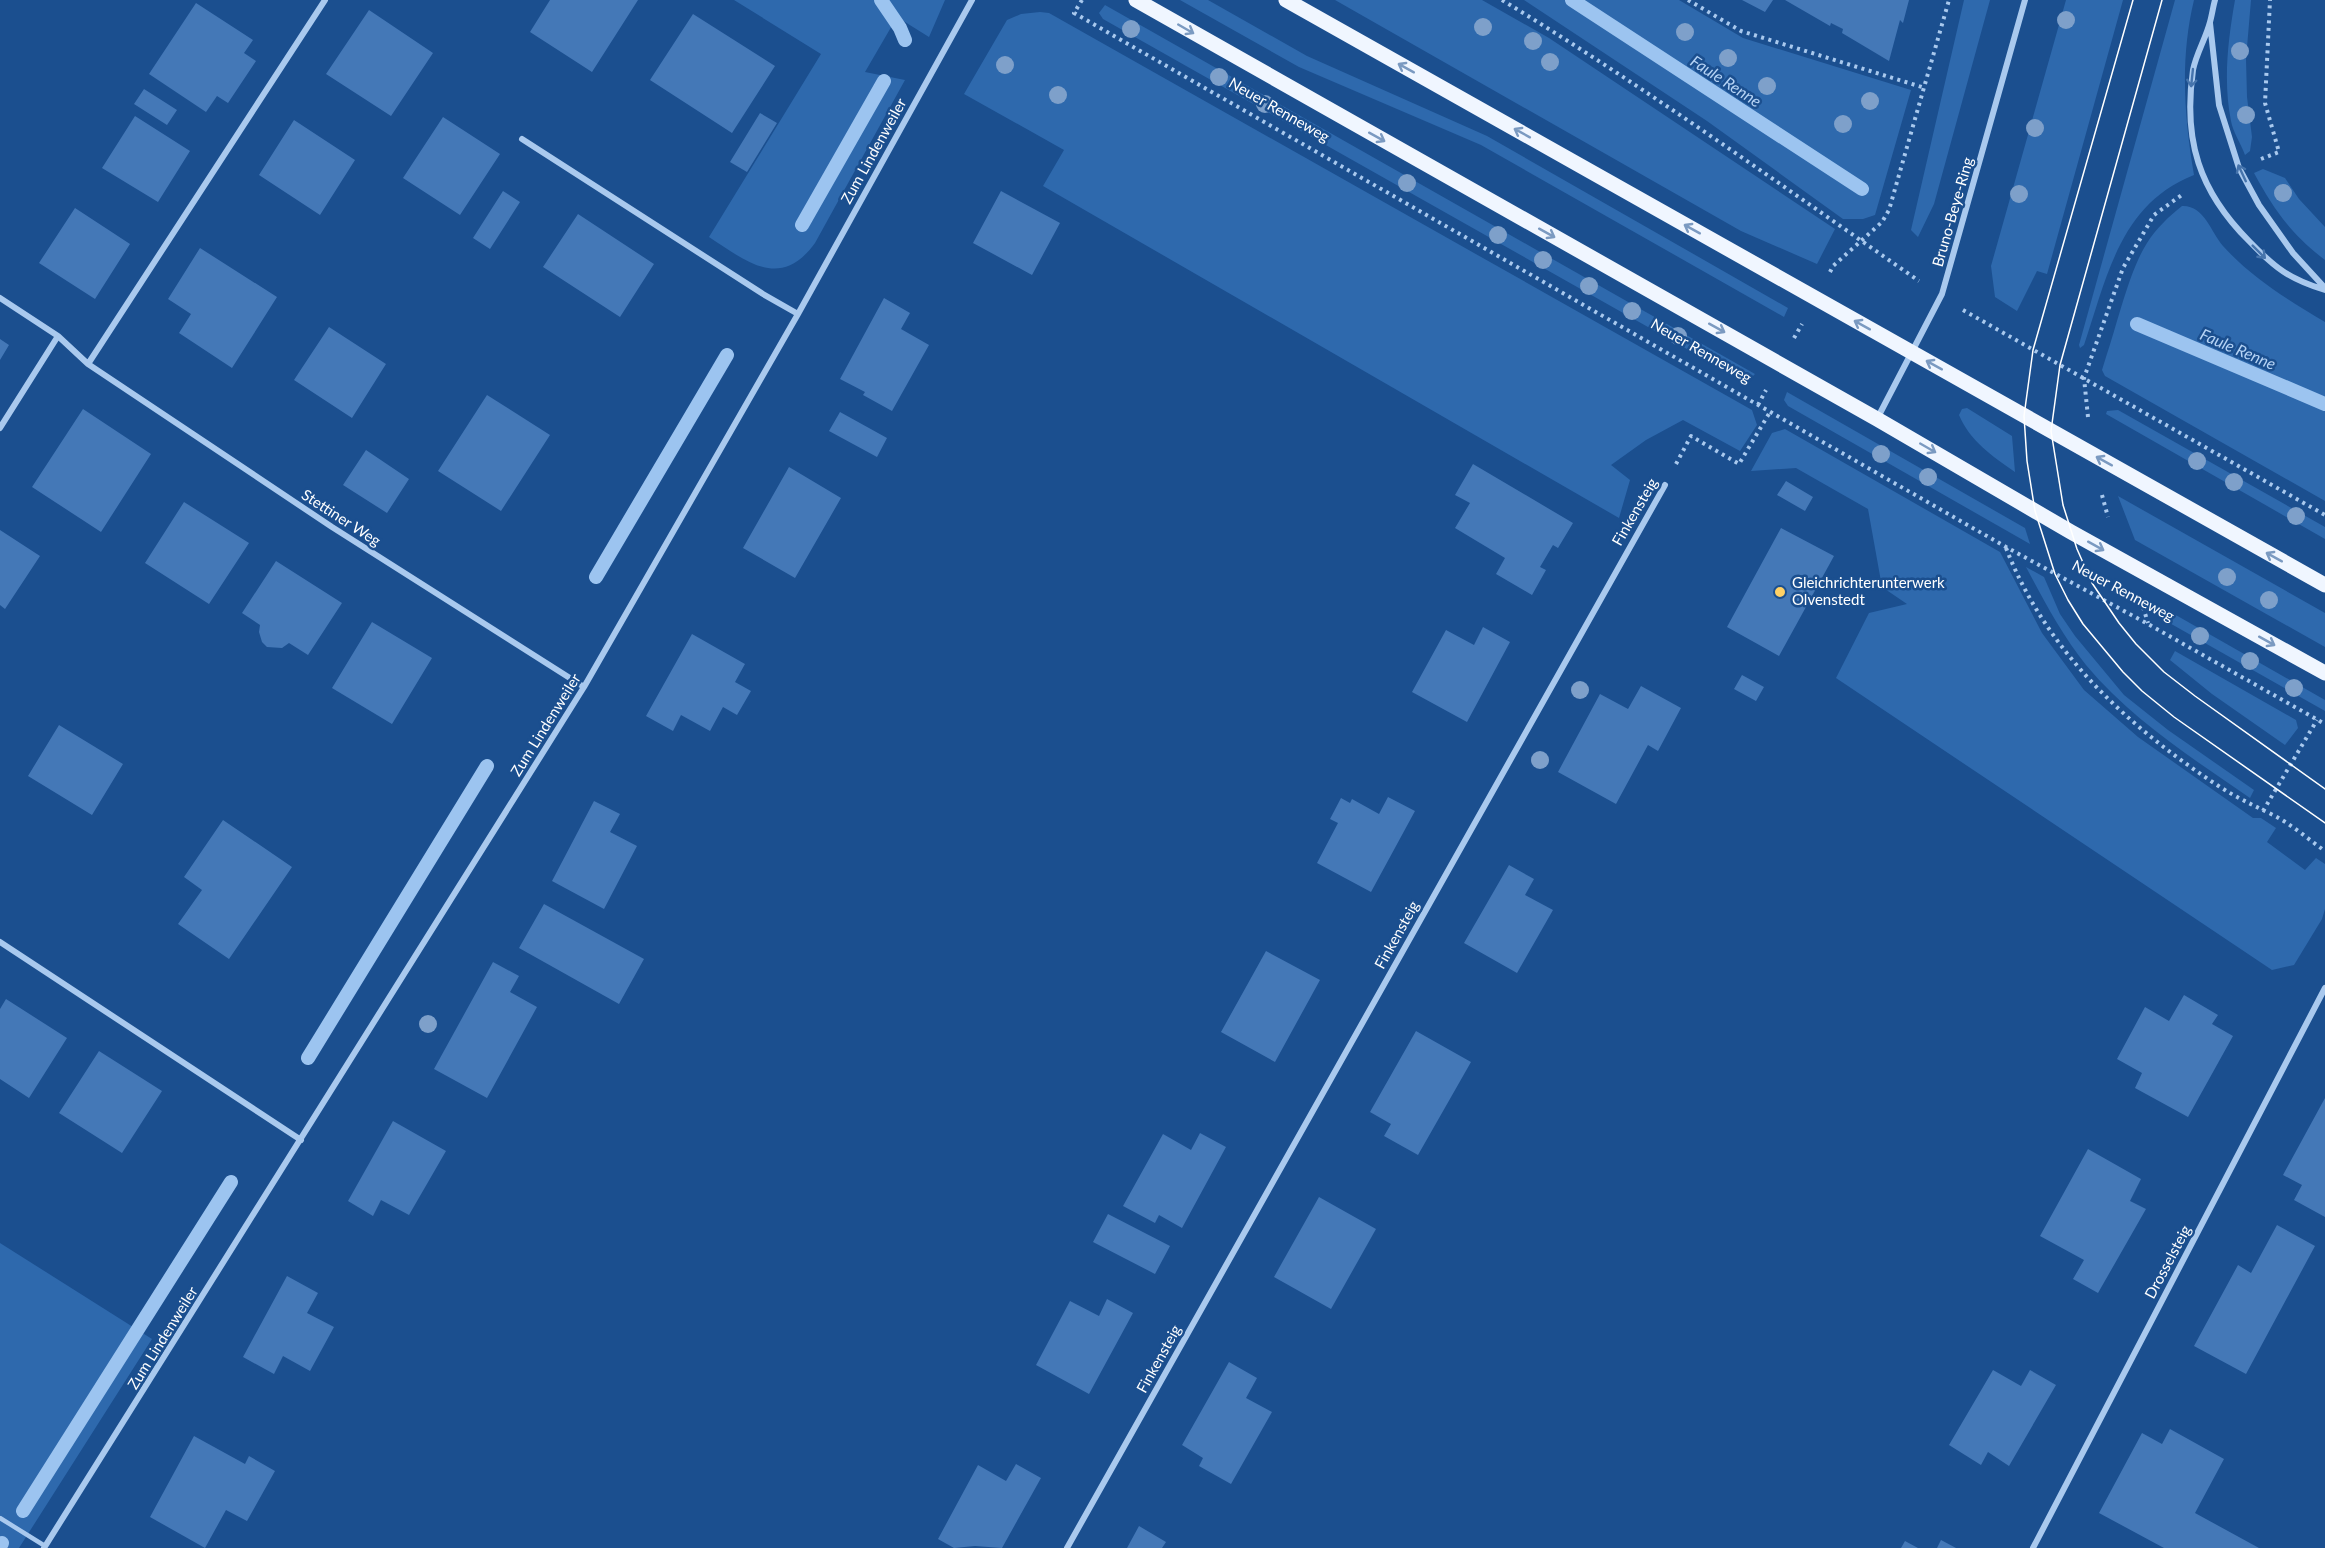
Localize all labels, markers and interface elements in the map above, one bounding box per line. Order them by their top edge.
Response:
one-way arrow [1177,24,1195,35]
water label: Faule Renne [1687,51,1765,111]
one-way arrow [1398,62,1416,73]
one-way arrow [2187,68,2198,88]
street label: Neuer Renneweg [1226,73,1333,145]
street label: Zum Lindenweiler [837,94,910,206]
one-way arrow [1514,127,1531,139]
one-way arrow [1368,132,1385,144]
street label: Bruno-Beye-Ring [1928,155,1976,269]
one-way arrow [2236,164,2248,182]
one-way arrow [1684,223,1701,235]
one-way arrow [1537,228,1555,239]
one-way arrow [2252,244,2267,259]
street label: Neuer Renneweg [1648,314,1755,386]
one-way arrow [1854,319,1871,331]
one-way arrow [1707,323,1725,334]
water label: Faule Renne [2198,324,2279,373]
one-way arrow [1926,359,1943,371]
one-way arrow [1919,442,1936,454]
one-way arrow [2096,455,2113,467]
street label: Finkensteig [1608,474,1661,549]
street label: Stettiner Weg [299,485,385,549]
one-way arrow [2087,540,2104,552]
one-way arrow [2266,551,2283,563]
street label: Neuer Renneweg [2069,556,2178,625]
place label: Gleichrichterunterwerk Olvenstedt [1792,573,1945,608]
marker: Gleichrichterunterwerk Olvenstedt [1773,585,1787,599]
one-way arrow [2258,635,2275,647]
street label: Zum Lindenweiler [506,669,584,779]
street label: Finkensteig [1370,897,1422,972]
street label: Drosselsteig [2140,1222,2194,1301]
street label: Zum Lindenweiler [123,1282,201,1392]
street label: Finkensteig [1132,1321,1184,1396]

